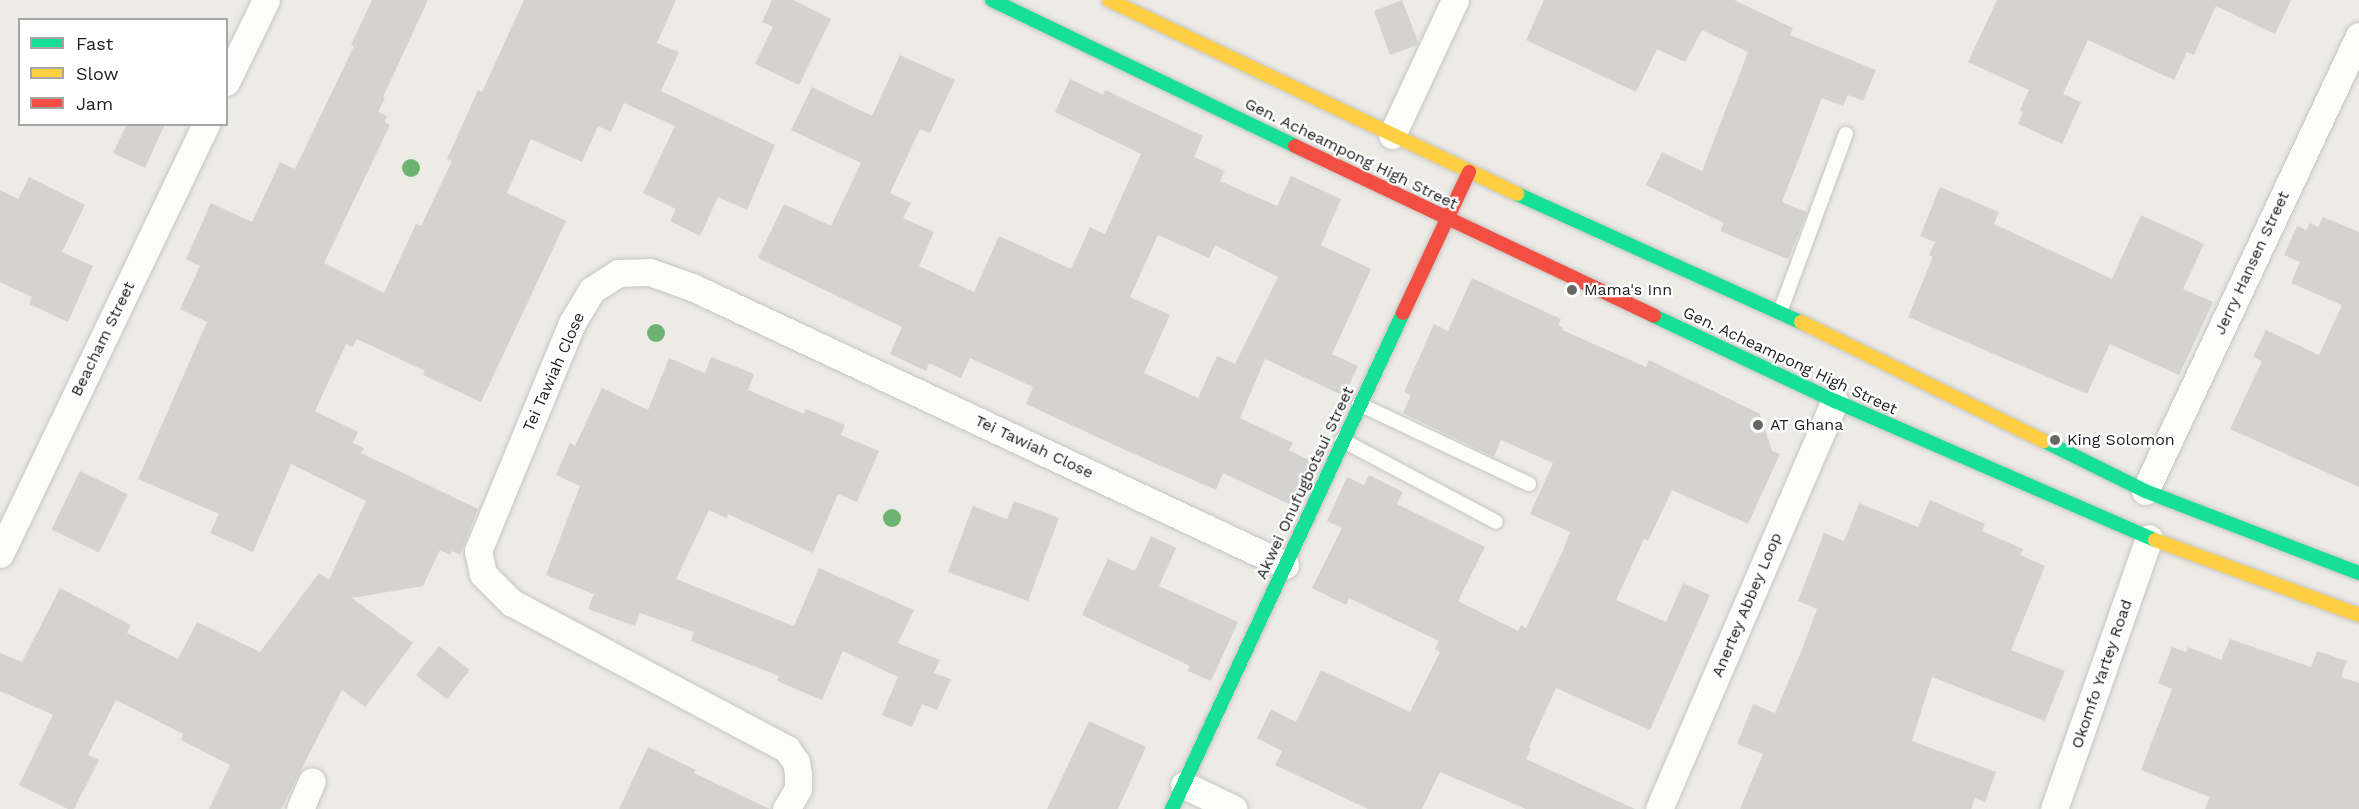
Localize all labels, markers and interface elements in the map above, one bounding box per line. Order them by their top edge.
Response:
legend [18,18,228,126]
text: Fast [76,33,113,54]
text: Slow [76,63,119,84]
text: Jam [76,93,113,114]
street label: Gen. Acheampong High Street [1241,94,1461,214]
street label: Jerry Hansen Street [2210,188,2294,338]
street label: Beacham Street [67,278,139,400]
place label: Mama's Inn [1584,280,1672,300]
marker: Mama's Inn [1565,283,1579,297]
street label: Gen. Acheampong High Street [1680,303,1900,419]
street label: Tei Tawiah Close [519,309,589,435]
street label: Akwei Onufugbotsui Street [1252,384,1358,582]
street label: Tei Tawiah Close [972,411,1096,483]
place label: AT Ghana [1770,415,1844,435]
marker: AT Ghana [1751,418,1765,432]
place label: King Solomon [2067,430,2175,450]
marker: King Solomon [2048,433,2062,447]
street label: Anertey Abbey Loop [1708,529,1786,681]
street label: Okomfo Yartey Road [2067,596,2137,752]

